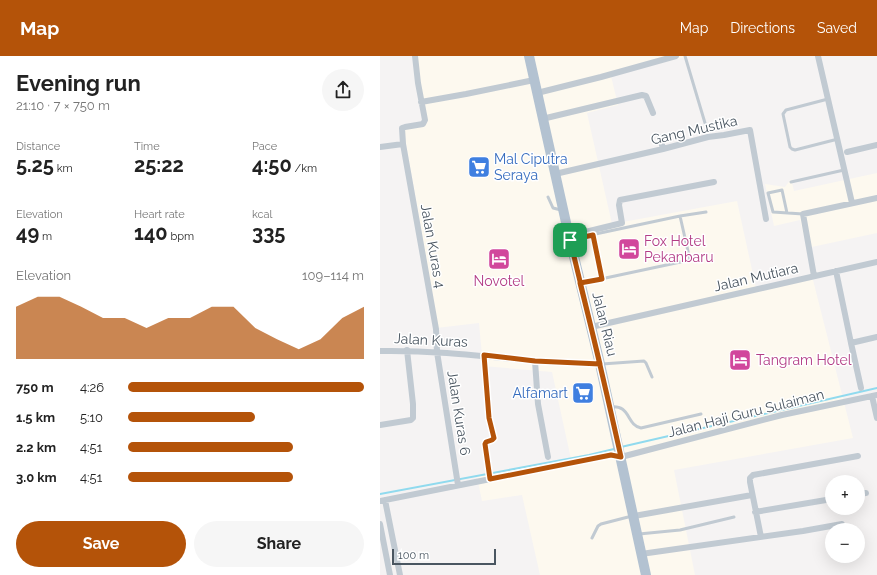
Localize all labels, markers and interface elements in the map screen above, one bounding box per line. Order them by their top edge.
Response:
text: Map [20,17,59,39]
text: Map [680,20,708,36]
text: Directions [730,20,795,36]
text: Saved [817,20,857,36]
button: share [322,69,364,111]
text: Evening run [16,70,141,96]
text: 21:10 · 7 × 750 m [16,98,110,113]
street label: Gang Mustika [649,112,739,148]
text: Distance [16,140,60,153]
text: Time [134,140,160,153]
text: Pace [252,140,277,153]
place label: Mal Ciputra Seraya [494,151,568,183]
text: 5.25 [16,153,54,177]
text: 25:22 [134,153,184,177]
text: 4:50 [252,153,292,177]
supermarket icon: Mal Ciputra Seraya [466,154,492,180]
text: km [54,162,73,175]
text: /km [292,162,317,175]
street label: Jalan Kuras 4 [418,203,448,290]
text: Elevation [16,208,63,221]
text: Heart rate [134,208,185,221]
text: kcal [252,208,273,221]
text: 49 [16,221,39,245]
text: 140 [134,221,168,245]
text: 335 [252,221,285,245]
pin [553,223,587,257]
icon: arrive [559,229,581,251]
text: m [39,230,52,243]
text: bpm [168,230,194,243]
place label: Fox Hotel Pekanbaru [644,233,713,265]
hotel icon: Fox Hotel Pekanbaru [616,236,642,262]
hotel icon: Novotel [486,246,512,272]
street label: Jalan Mutiara [712,260,800,294]
text: Elevation [16,268,71,283]
text: 109–114 m [302,268,364,283]
place label: Novotel [474,273,525,289]
street label: Jalan Riau [589,290,621,358]
street label: Jalan Kuras [394,330,468,350]
hotel icon: Tangram Hotel [727,347,753,373]
place label: Tangram Hotel [756,352,852,368]
street label: Jalan Kuras 6 [444,369,474,457]
text: 750 m [16,380,54,395]
text: 4:26 [80,380,104,395]
supermarket icon: Alfamart [570,380,596,406]
place label: Alfamart [512,385,568,401]
street label: Jalan Haji Guru Sulaiman [666,386,826,440]
text: 1.5 km [16,410,55,425]
text: 5:10 [80,410,103,425]
text: 2.2 km [16,440,56,455]
text: 4:51 [80,440,102,455]
text: 3.0 km [16,470,57,485]
text: 4:51 [80,470,102,485]
map controls [825,475,865,563]
button: + [825,475,865,515]
button: Save [16,521,186,567]
button: Share [194,521,364,567]
button: − [825,523,865,563]
scale bar [392,547,496,566]
text: 100 m [398,549,429,562]

